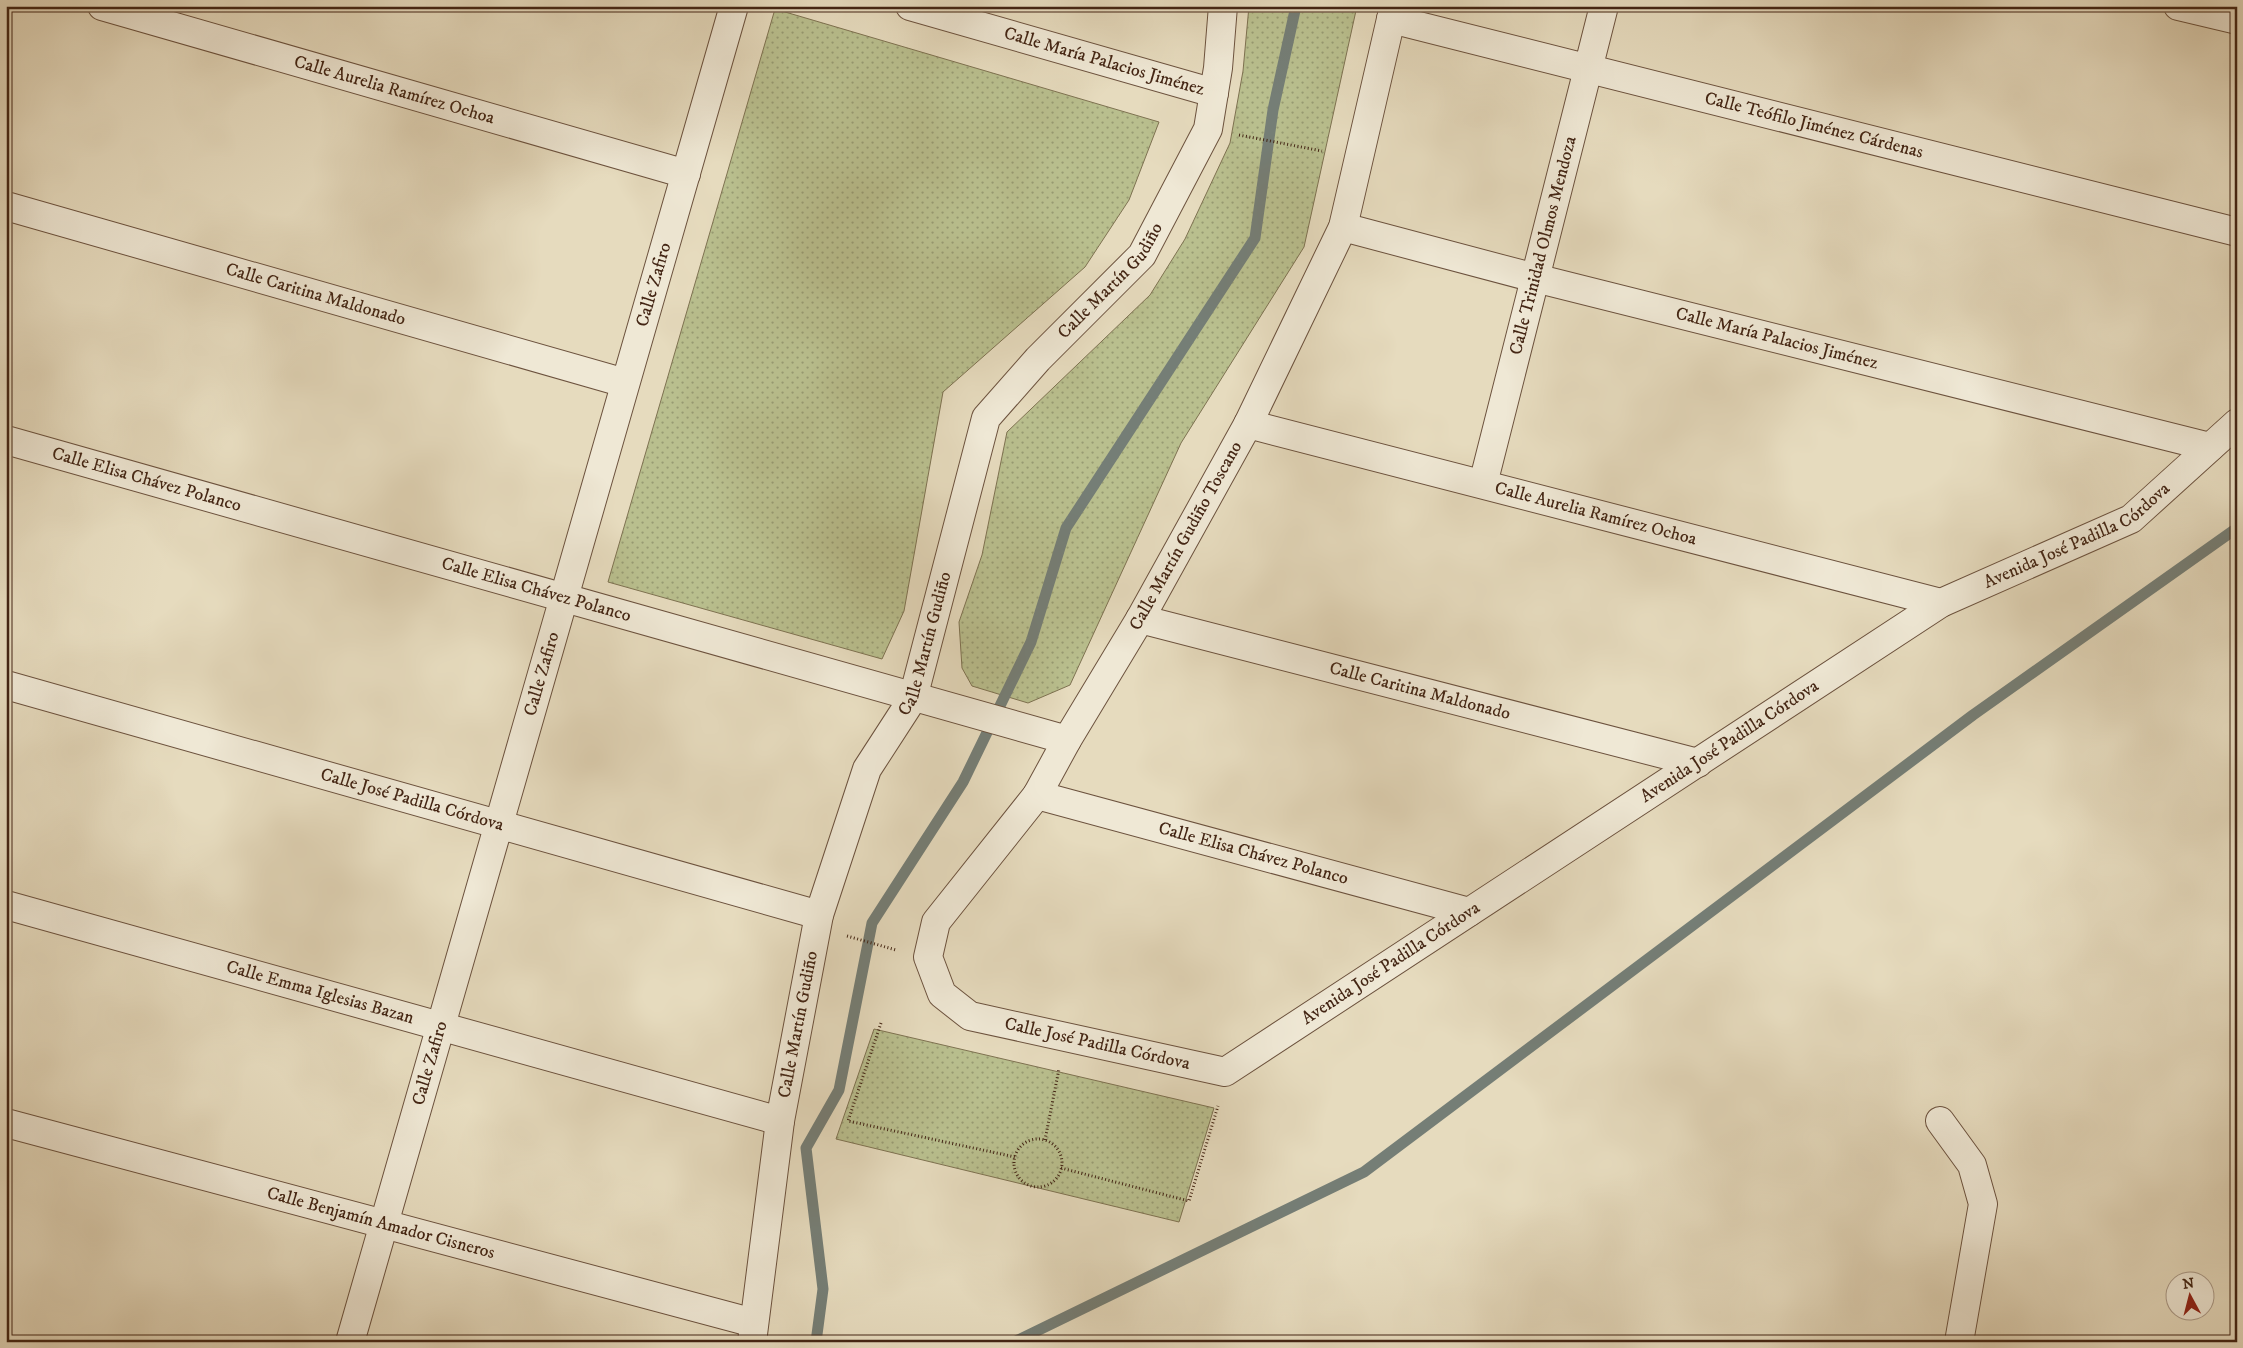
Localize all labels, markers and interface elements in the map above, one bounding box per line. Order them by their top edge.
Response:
street label: Calle María Palacios Jiménez [1001,22,1207,101]
street label: Calle Aurelia Ramírez Ochoa [291,51,497,129]
street label: Calle Teófilo Jiménez Cárdenas [1702,87,1925,164]
street label: Calle Trinidad Olmos Mendoza [1505,134,1582,357]
street label: Calle Martín Gudiño [1053,219,1168,344]
street label: Calle Zafiro [631,240,676,329]
street label: Calle Caritina Maldonado [223,258,408,331]
street label: Calle María Palacios Jiménez [1673,303,1881,375]
street label: Calle Martín Gudiño Toscano [1125,437,1247,634]
street label: Calle Elisa Chávez Polanco [49,442,244,517]
street label: Calle Aurelia Ramírez Ochoa [1492,477,1699,550]
street label: Avenida José Padilla Córdova [1980,478,2175,594]
street label: Calle Elisa Chávez Polanco [439,553,634,627]
street label: Calle Martín Gudiño [893,569,956,720]
street label: Calle Zafiro [519,629,565,719]
street label: Calle Caritina Maldonado [1327,657,1513,725]
street label: Avenida José Padilla Córdova [1636,675,1823,808]
street label: Calle José Padilla Córdova [318,764,507,836]
street label: Calle Elisa Chávez Polanco [1156,817,1351,890]
street label: Avenida José Padilla Córdova [1297,897,1484,1030]
street label: Calle Martín Gudiño [774,949,823,1100]
street label: Calle Emma Iglesias Bazan [224,956,417,1029]
street label: Calle José Padilla Córdova [1002,1013,1192,1075]
street label: Calle Zafiro [408,1018,453,1108]
street label: Calle Benjamín Amador Cisneros [264,1182,497,1264]
north arrow [2166,1270,2216,1320]
text: N [2182,1274,2196,1294]

